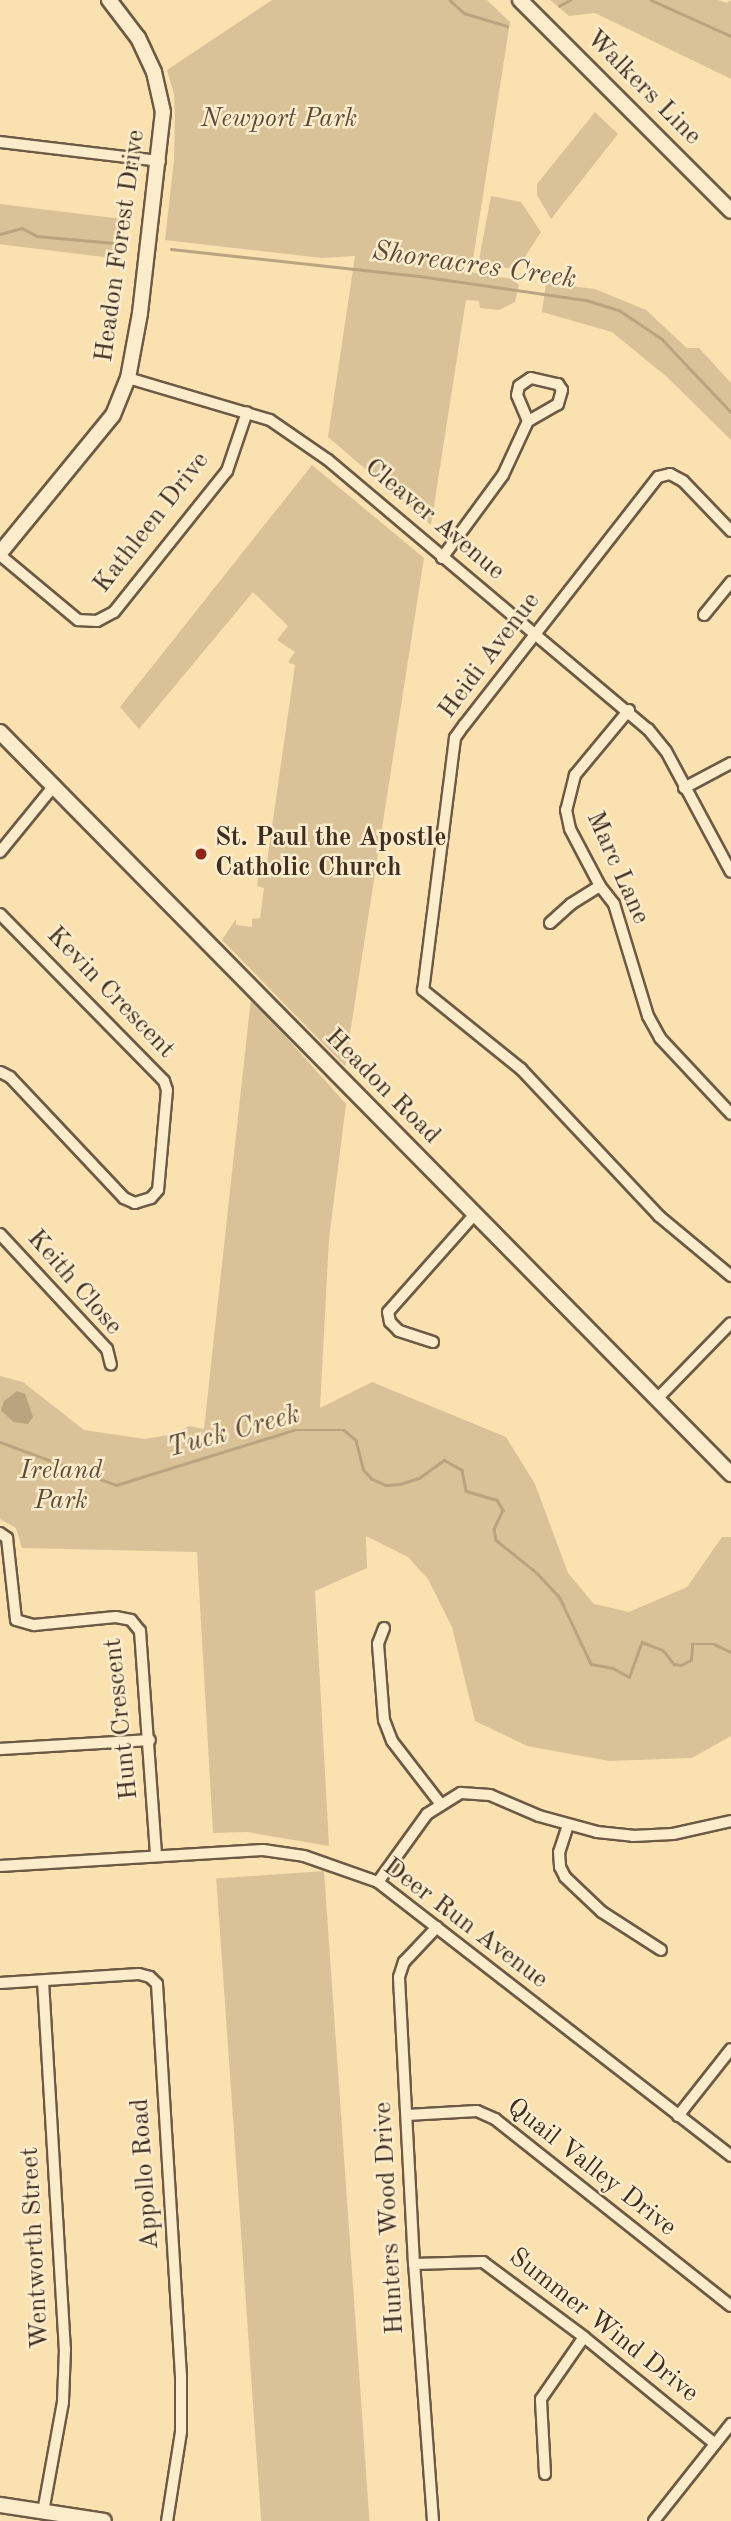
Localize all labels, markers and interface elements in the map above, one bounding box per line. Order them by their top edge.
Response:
street label: Walkers Line [579,24,707,152]
park label: Newport Park [201,104,357,136]
street label: Headon Forest Drive [89,128,153,364]
water label: Shoreacres Creek [370,235,578,297]
street label: Kathleen Drive [87,446,217,600]
street label: Cleaver Avenue [358,452,510,588]
street label: Heidi Avenue [432,587,548,725]
street label: Marc Lane [578,807,656,929]
place label: St. Paul the Apostle Catholic Church [215,823,446,884]
marker: St. Paul the Apostle Catholic Church [193,846,209,862]
street label: Kevin Crescent [39,920,181,1066]
street label: Headon Road [318,1023,446,1151]
street label: Keith Close [20,1224,128,1342]
water label: Tuck Creek [164,1398,304,1466]
park label: Ireland Park [20,1456,102,1518]
street label: Hunt Crescent [98,1637,146,1801]
street label: Deer Run Avenue [376,1852,554,1996]
street label: Quail Valley Drive [500,2092,682,2244]
street label: Appollo Road [125,2097,167,2251]
street label: Hunters Wood Drive [368,2101,412,2335]
street label: Wentworth Street [15,2146,57,2350]
street label: Summer Wind Drive [502,2242,704,2410]

